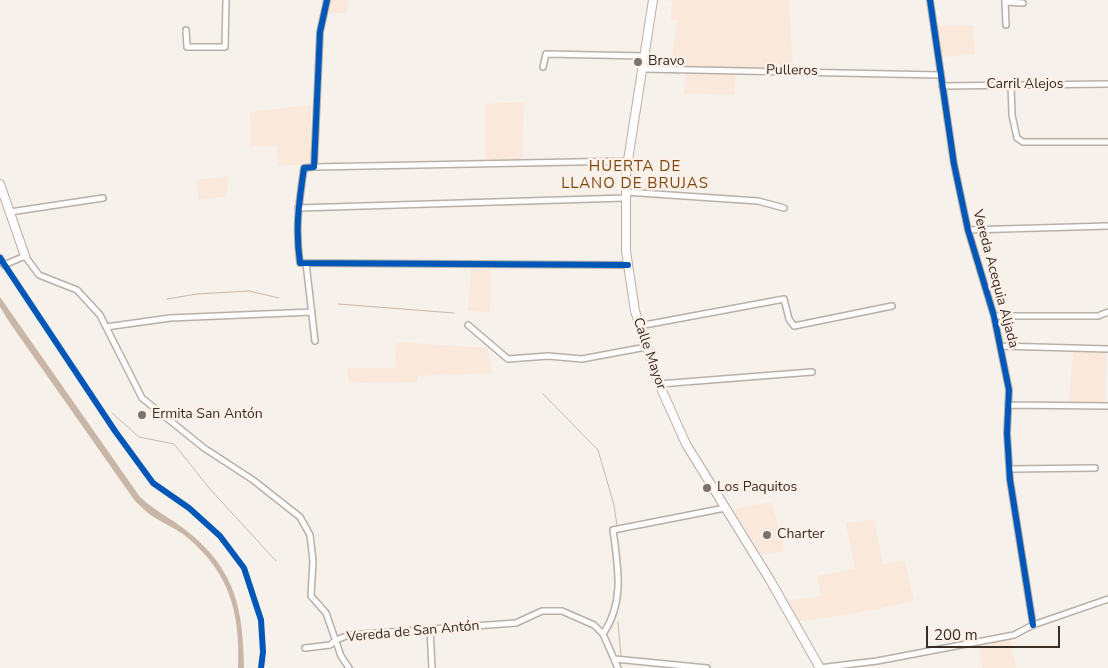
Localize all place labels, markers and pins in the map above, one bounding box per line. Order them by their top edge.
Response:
place label: Bravo [648,54,685,70]
marker: Bravo [632,56,644,68]
place label: Ermita San Antón [152,407,263,423]
marker: Ermita San Antón [136,409,148,421]
place label: Los Paquitos [717,480,797,496]
marker: Los Paquitos [701,482,713,494]
place label: Charter [777,527,824,543]
marker: Charter [761,529,773,541]

